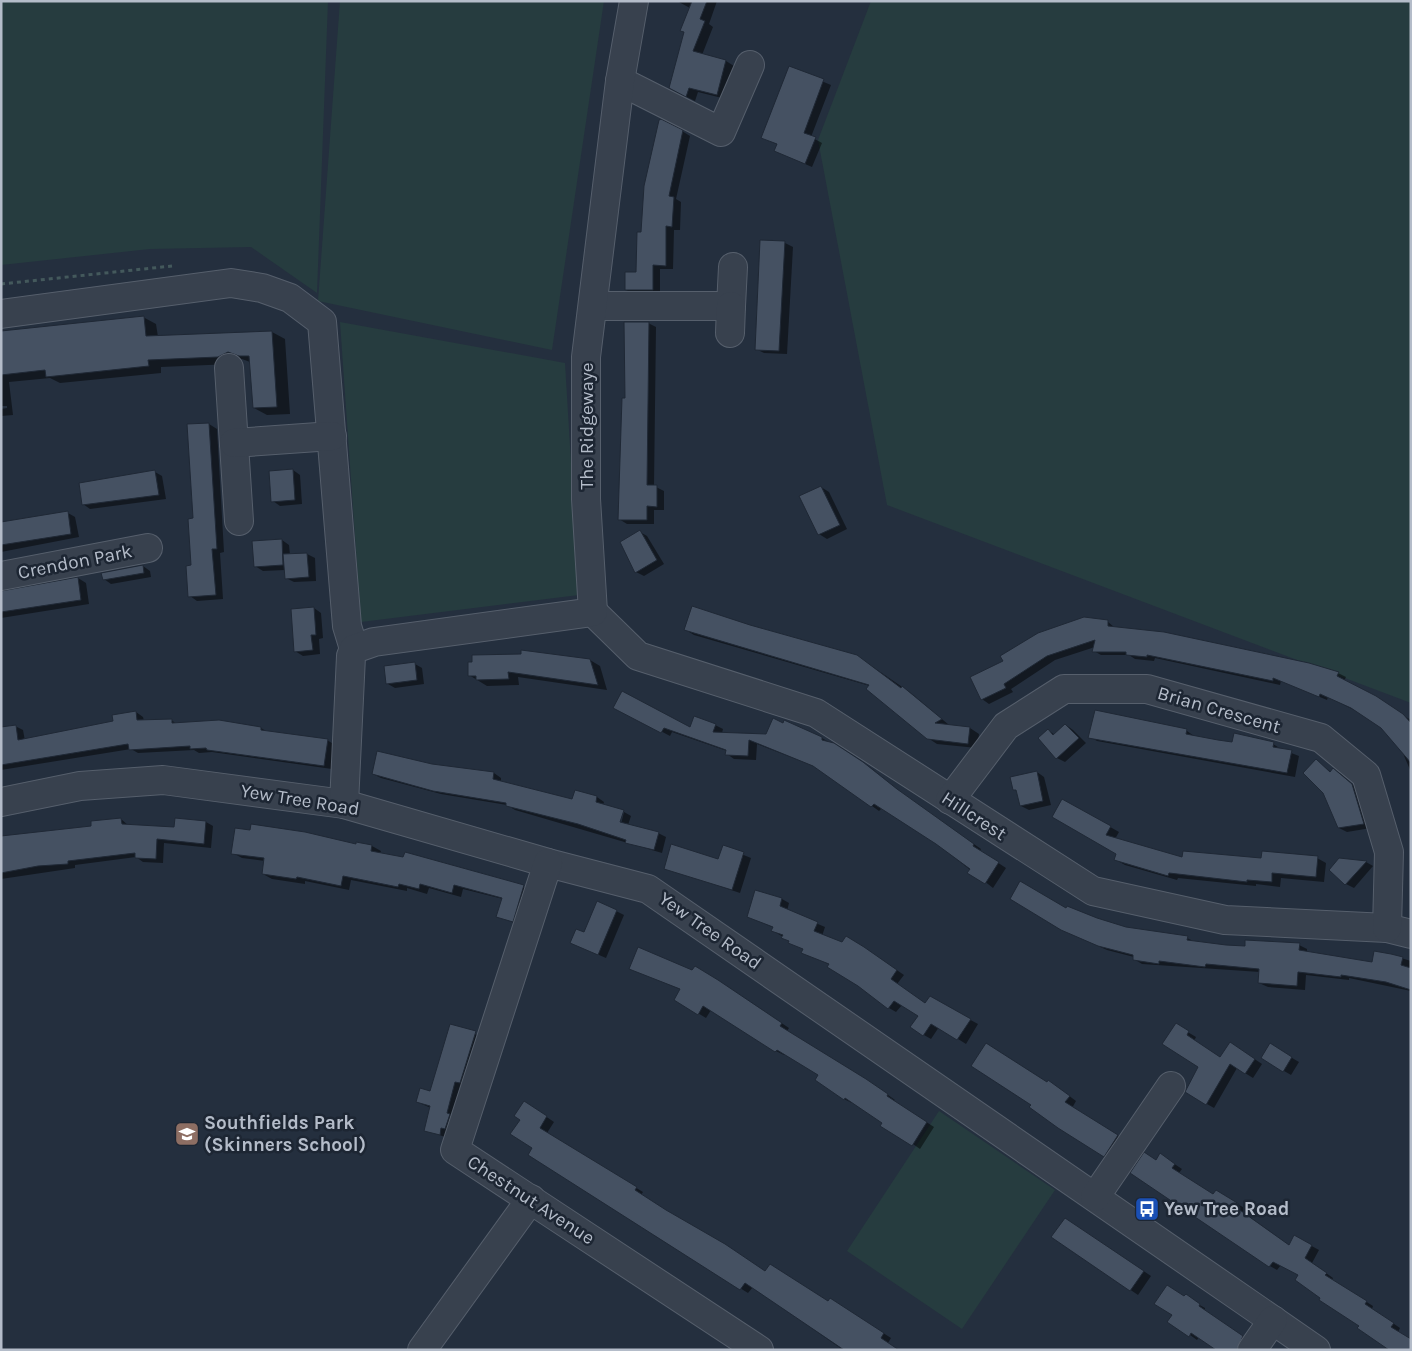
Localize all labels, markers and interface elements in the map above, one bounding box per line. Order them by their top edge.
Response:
street label: The Ridgewaye [576,362,598,490]
street label: Crendon Park [16,540,134,584]
street label: Brian Crescent [1155,682,1283,738]
street label: Yew Tree Road [239,780,361,820]
street label: Hillcrest [938,787,1010,845]
street label: Yew Tree Road [655,888,765,974]
place label: Southfields Park (Skinners School) [204,1112,366,1156]
school or university icon: Southfields Park (Skinners School) [174,1121,200,1147]
street label: Chestnut Avenue [463,1151,599,1249]
bus stop icon: Yew Tree Road [1134,1196,1160,1222]
place label: Yew Tree Road [1164,1198,1290,1220]

